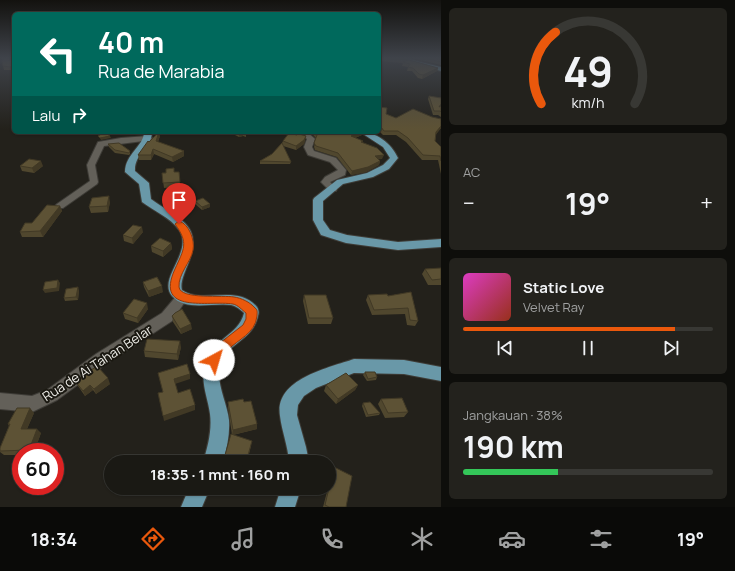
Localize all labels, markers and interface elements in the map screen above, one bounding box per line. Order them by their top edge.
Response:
text: 40 m [98,23,164,61]
icon: left [32,28,84,80]
text: 49 [563,43,613,99]
text: Rua de Marabia [98,59,225,83]
text: km/h [571,93,605,112]
icon: right [68,104,90,126]
text: Lalu [32,105,60,126]
text: AC [463,163,480,181]
pin [162,183,196,224]
text: 19° [565,183,610,224]
text: − [463,188,475,218]
text: + [700,188,713,218]
icon: arrive [168,189,190,211]
text: Static Love [523,277,604,298]
text: Velvet Ray [523,298,584,316]
street label: Rua de Ai Tahan Belar [39,321,156,405]
icon: previous [494,337,516,359]
icon: pause [577,337,599,359]
icon: next [660,337,682,359]
position arrow [193,339,235,381]
text: Jangkauan · 38% [463,406,563,424]
text: 190 km [463,426,564,467]
speed limit sign: 60 [12,443,64,495]
text: 18:35 · 1 mnt · 160 m [150,464,290,485]
icon: directions [139,525,167,553]
icon: music [229,525,257,553]
icon: phone [318,525,346,553]
icon: climate [408,525,436,553]
icon: car [498,525,526,553]
icon: filters [587,525,615,553]
text: 18:34 [31,527,77,551]
text: 19° [677,527,704,551]

